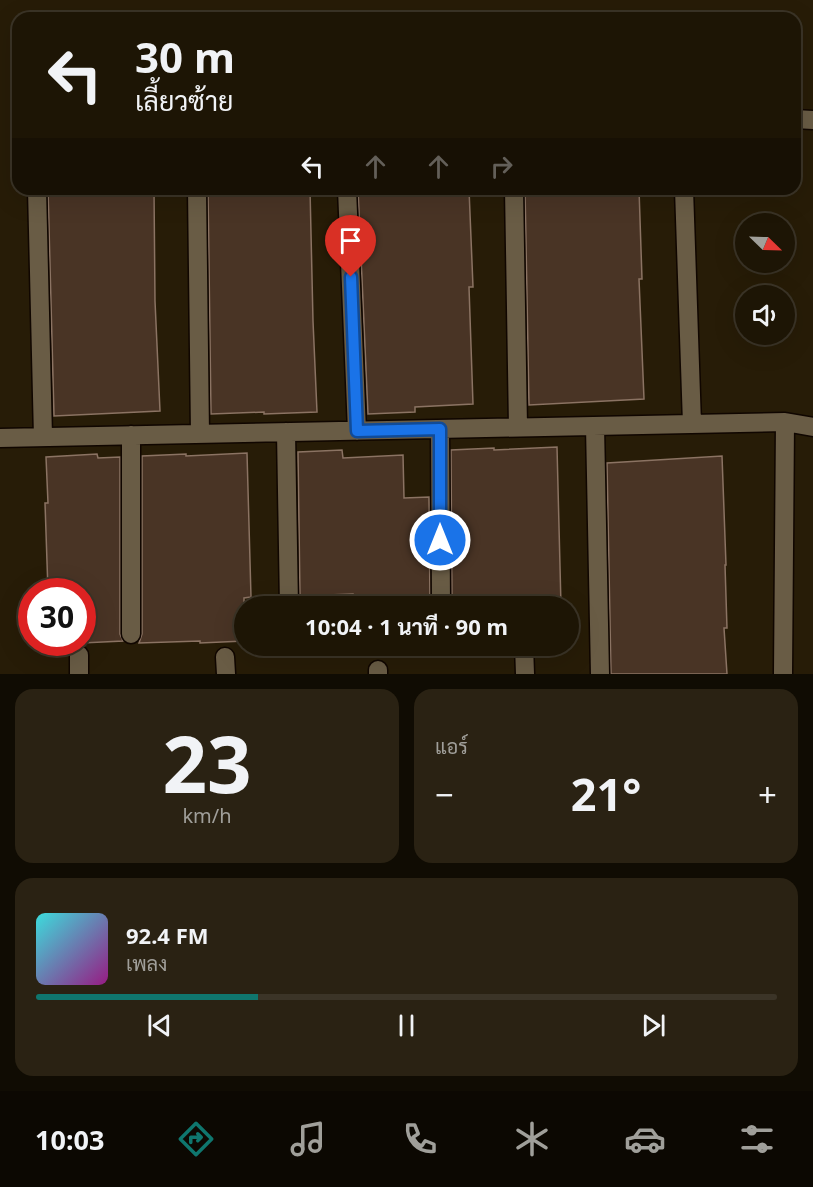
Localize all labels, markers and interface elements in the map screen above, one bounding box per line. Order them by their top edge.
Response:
text: 30 m [135,28,235,85]
icon: left [36,36,114,114]
text: เลี้ยวซ้าย [135,82,233,119]
icon: left [296,150,329,183]
icon: ahead [359,150,392,183]
icon: ahead [422,150,455,183]
icon: right [485,150,518,183]
north arrow [735,213,795,273]
map controls [735,213,795,345]
pin [325,215,376,277]
icon: arrive [334,224,367,257]
button: sound [735,285,795,345]
position arrow [408,508,472,572]
speed limit sign: 30 [18,578,96,656]
text: 10:04 · 1 นาที · 90 m [305,611,508,641]
text: 23 [162,710,252,816]
text: แอร์ [435,733,468,760]
text: 21° [571,763,641,824]
text: − [435,772,454,817]
text: + [758,772,777,817]
text: km/h [182,802,232,829]
text: 92.4 FM [126,920,208,950]
text: เพลง [126,950,167,977]
icon: previous [143,1009,176,1042]
icon: pause [390,1009,423,1042]
icon: next [637,1009,670,1042]
icon: directions [175,1118,217,1160]
icon: music [287,1118,329,1160]
icon: phone [399,1118,441,1160]
icon: climate [511,1118,553,1160]
icon: car [624,1118,666,1160]
icon: filters [736,1118,778,1160]
text: 10:03 [35,1121,104,1158]

